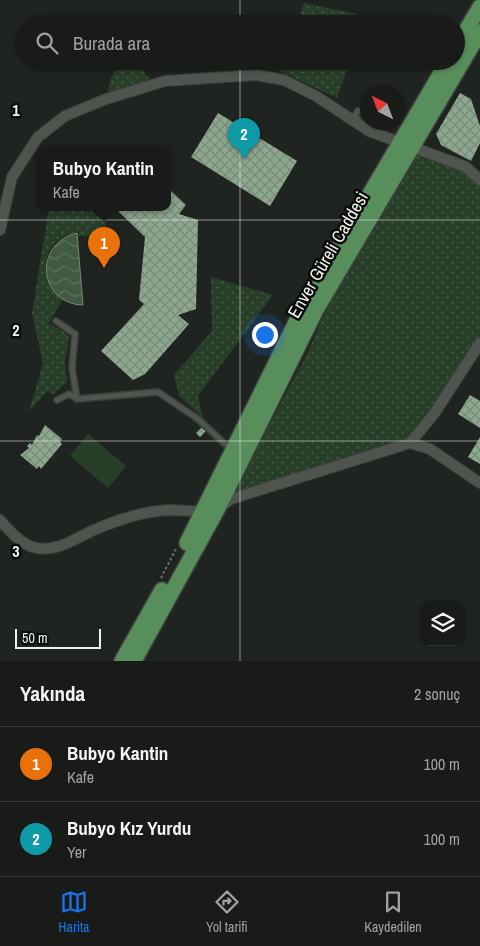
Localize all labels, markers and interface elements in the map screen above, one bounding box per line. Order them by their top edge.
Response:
search box [15,15,465,70]
icon: search [33,29,61,57]
text: Burada ara [73,30,150,56]
north arrow [360,85,405,130]
text: 1 [12,99,20,121]
pin: 2 [228,118,260,159]
popup [36,146,171,211]
text: Bubyo Kantin [53,155,154,181]
text: Kafe [53,181,80,203]
street label: Enver Güreli Caddesi [281,187,374,322]
pin: 1 [88,227,120,268]
text: 2 [12,319,20,341]
your location [252,322,278,348]
text: 3 [12,540,20,562]
map controls [420,601,465,646]
button: layers [420,601,465,646]
scale bar [15,626,101,649]
text: 50 m [22,629,48,647]
text: Yakında [20,679,85,708]
text: 2 sonuç [414,683,460,705]
text: Bubyo Kantin [67,740,168,766]
text: 1 [32,753,40,775]
text: 100 m [424,753,460,775]
text: Kafe [67,766,94,788]
text: Bubyo Kız Yurdu [67,815,191,841]
text: 2 [32,828,40,850]
text: 100 m [424,828,460,850]
text: Yer [67,841,86,863]
tab: Harita [58,888,90,936]
tab: Yol tarifi [206,888,248,936]
tab: Kaydedilen [364,888,422,936]

